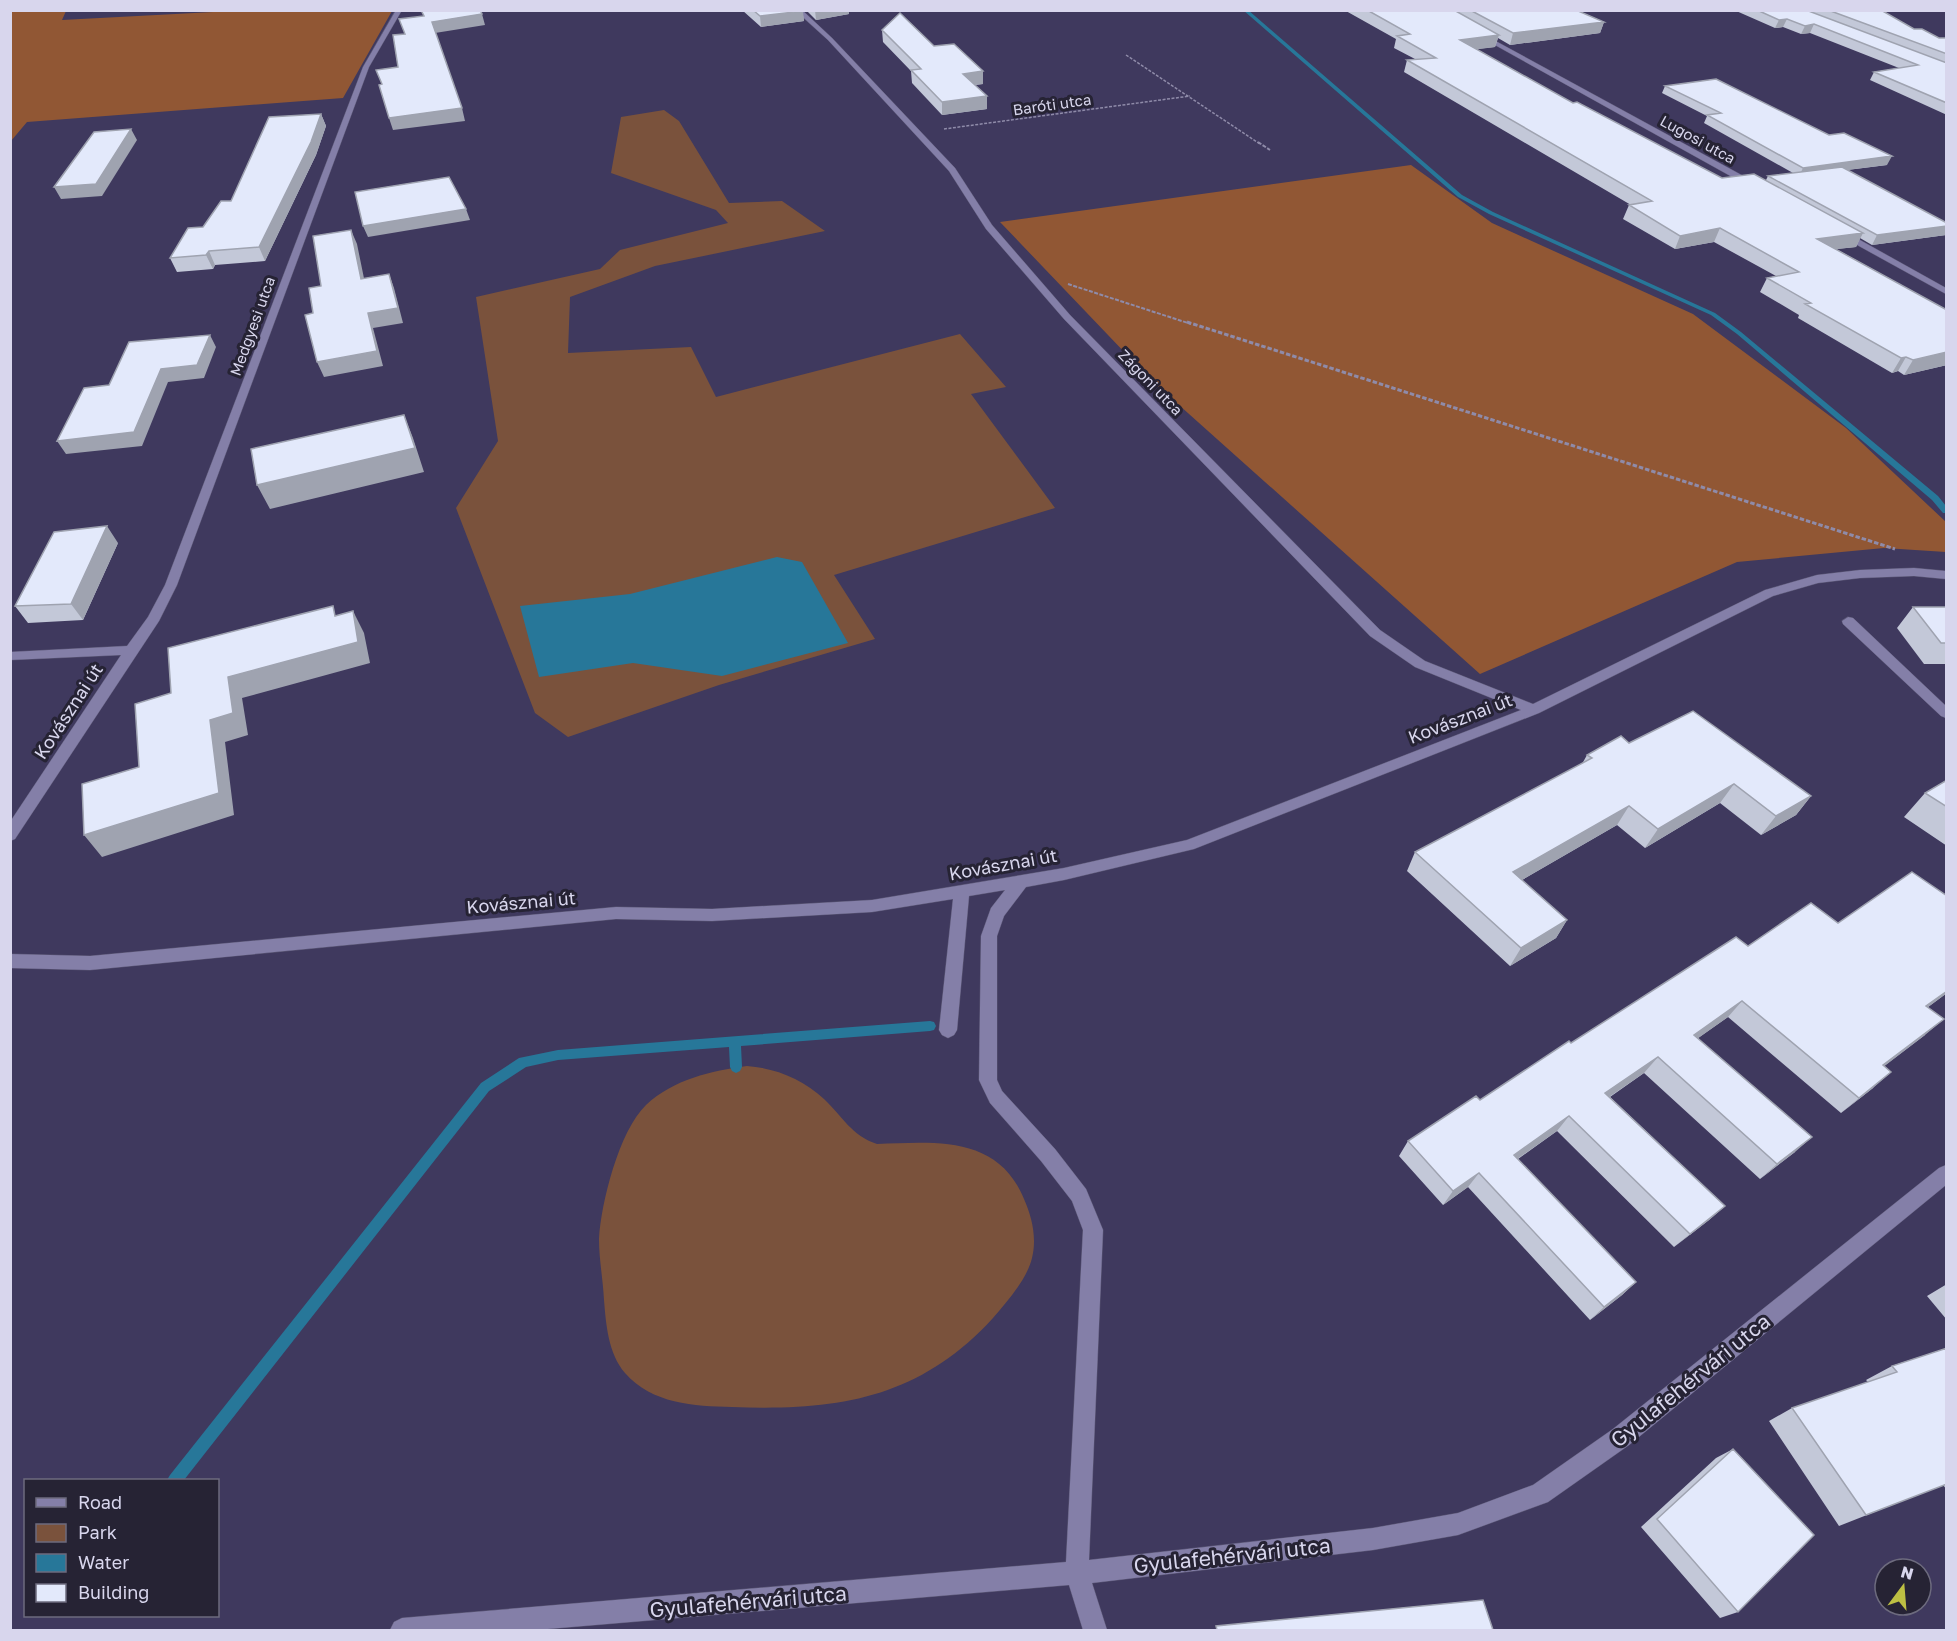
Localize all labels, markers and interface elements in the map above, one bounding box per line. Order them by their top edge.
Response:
street label: Baróti utca [1012,90,1092,118]
street label: Lugosi utca [1657,111,1739,167]
street label: Medgyesi utca [226,274,278,378]
street label: Zágoni utca [1115,345,1187,419]
street label: Kovásznai út [29,659,107,763]
street label: Kovásznai út [1405,688,1515,748]
street label: Kovásznai út [947,844,1059,884]
street label: Kovásznai út [465,886,577,918]
street label: Gyulafehérvári utca [1605,1308,1775,1452]
legend [24,1479,219,1617]
text: Road [78,1491,122,1513]
text: Park [78,1521,117,1543]
street label: Gyulafehérvári utca [1132,1532,1332,1578]
text: Water [78,1551,129,1573]
north arrow [1873,1557,1933,1617]
text: N [1899,1561,1916,1584]
street label: Gyulafehérvári utca [648,1579,848,1623]
text: Building [78,1581,149,1603]

